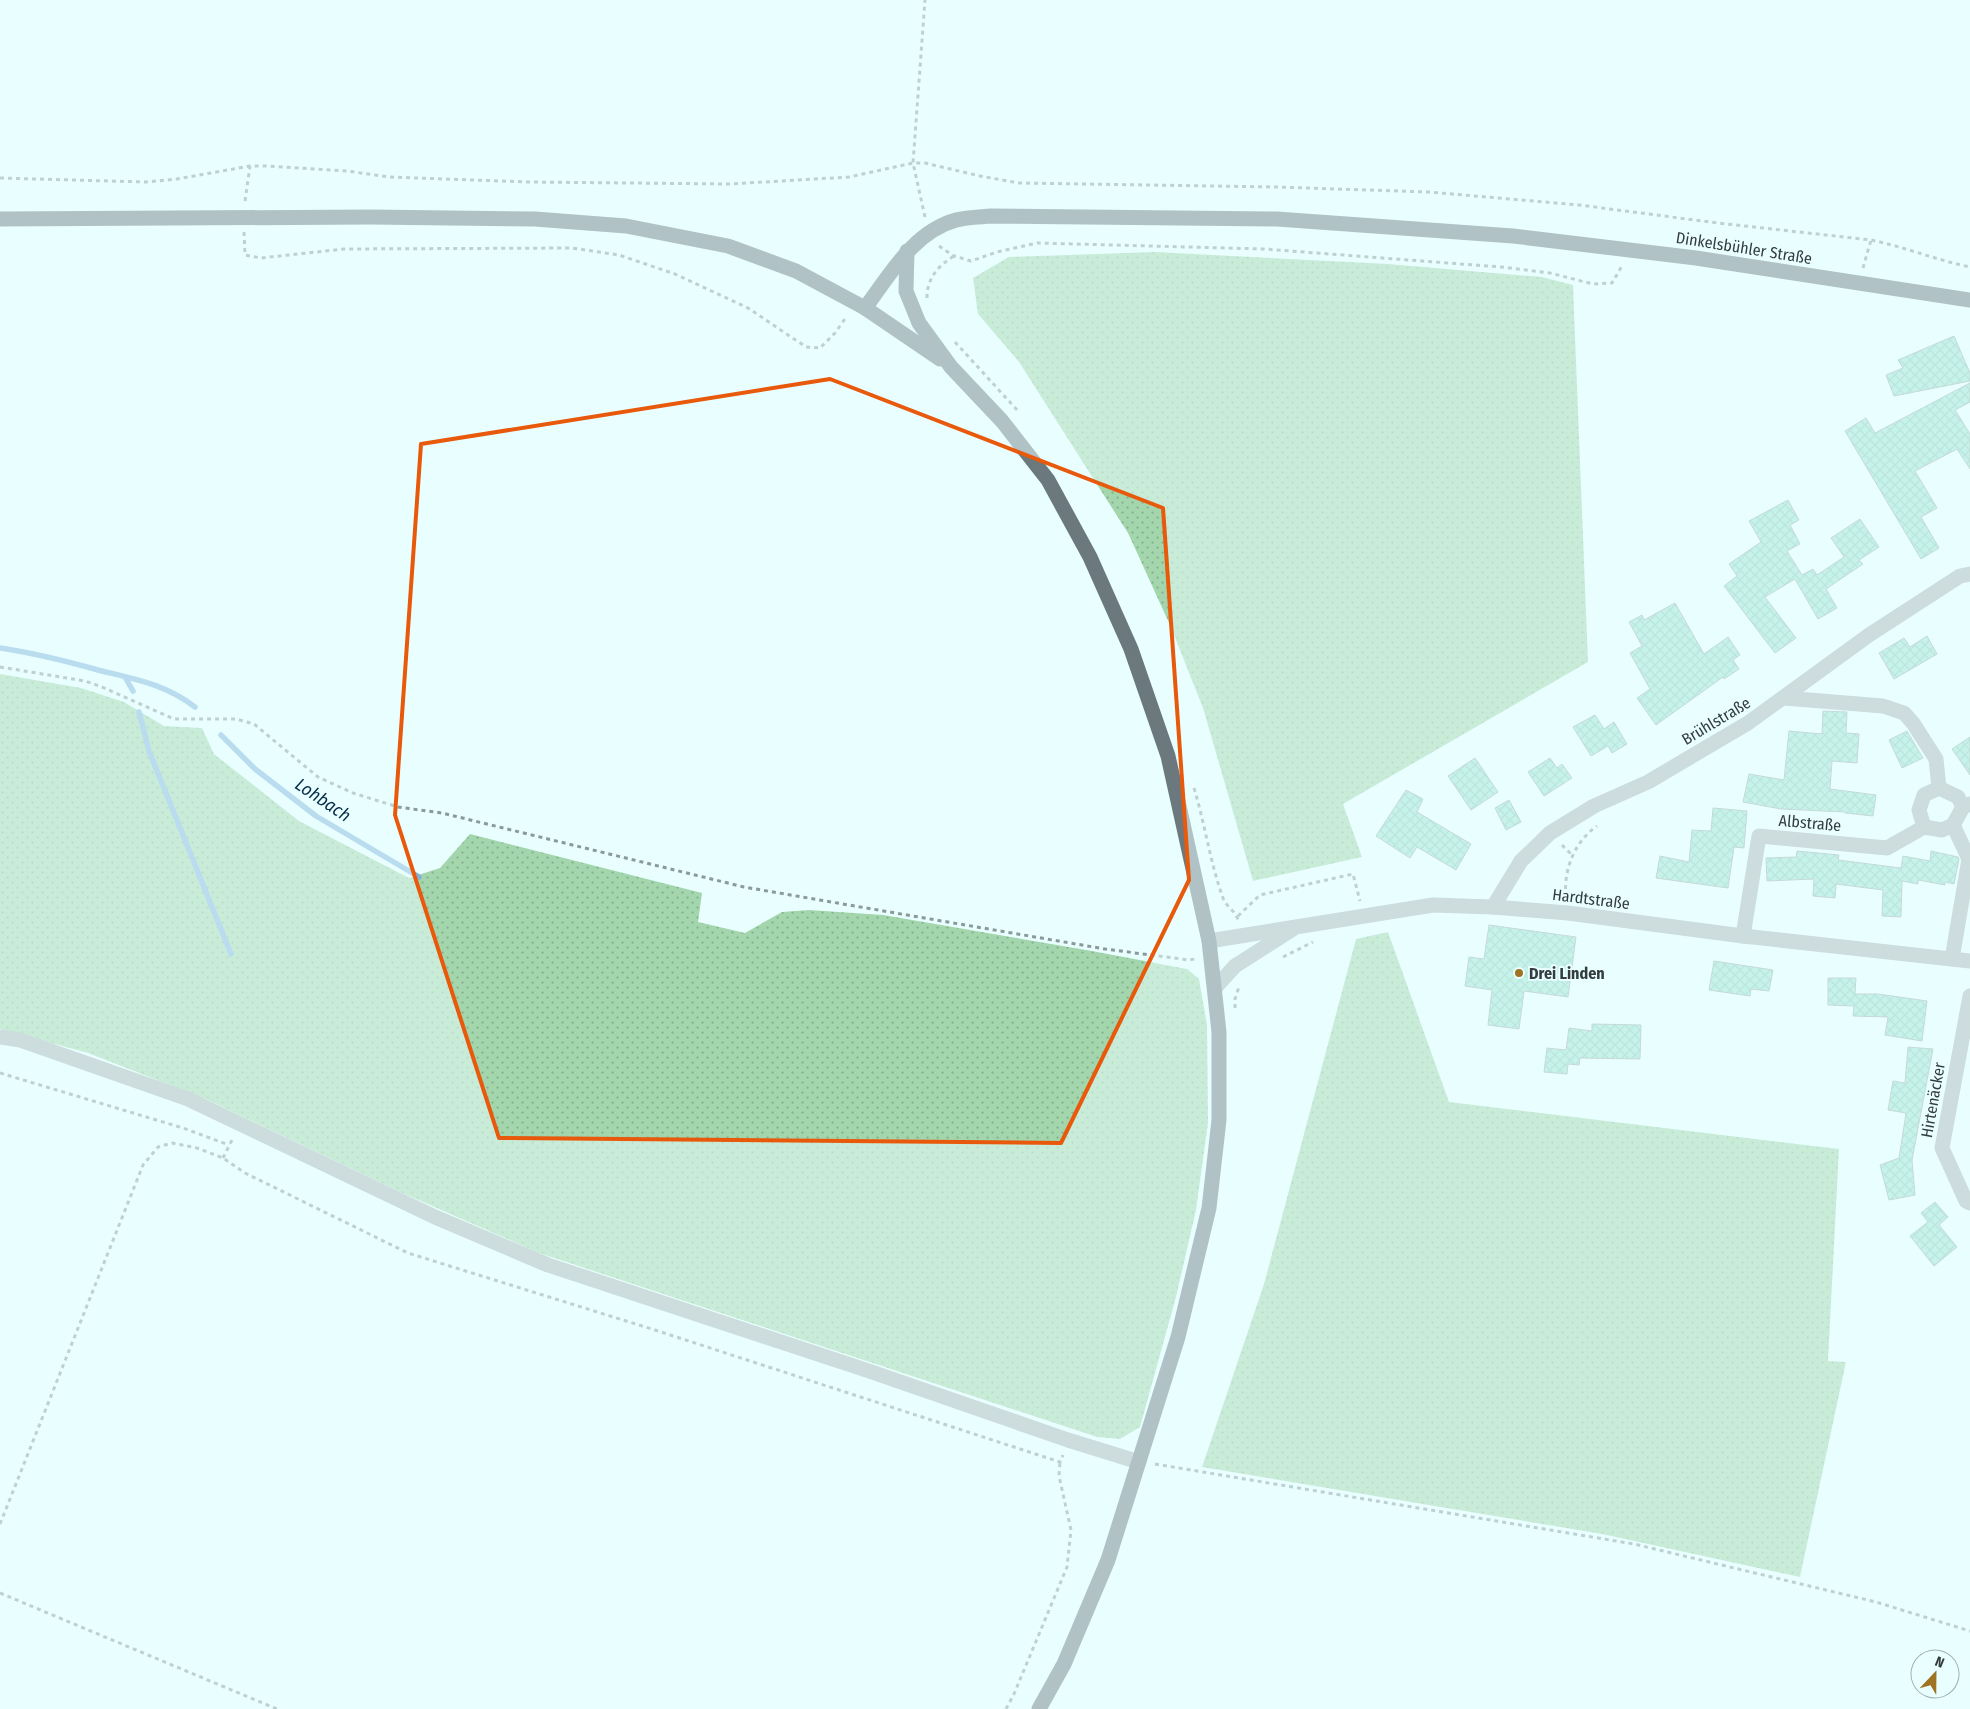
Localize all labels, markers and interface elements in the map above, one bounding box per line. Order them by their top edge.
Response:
street label: Dinkelsbühler Straße [1675,228,1813,268]
street label: Brühlstraße [1678,693,1754,749]
water label: Lohbach [291,773,355,827]
street label: Albstraße [1778,811,1842,835]
street label: Hardtstraße [1551,885,1631,913]
place label: Drei Linden [1529,964,1605,983]
marker: Drei Linden [1513,967,1525,979]
street label: Hirtenäcker [1917,1060,1949,1139]
north arrow [1910,1649,1960,1699]
text: N [1933,1653,1947,1672]

